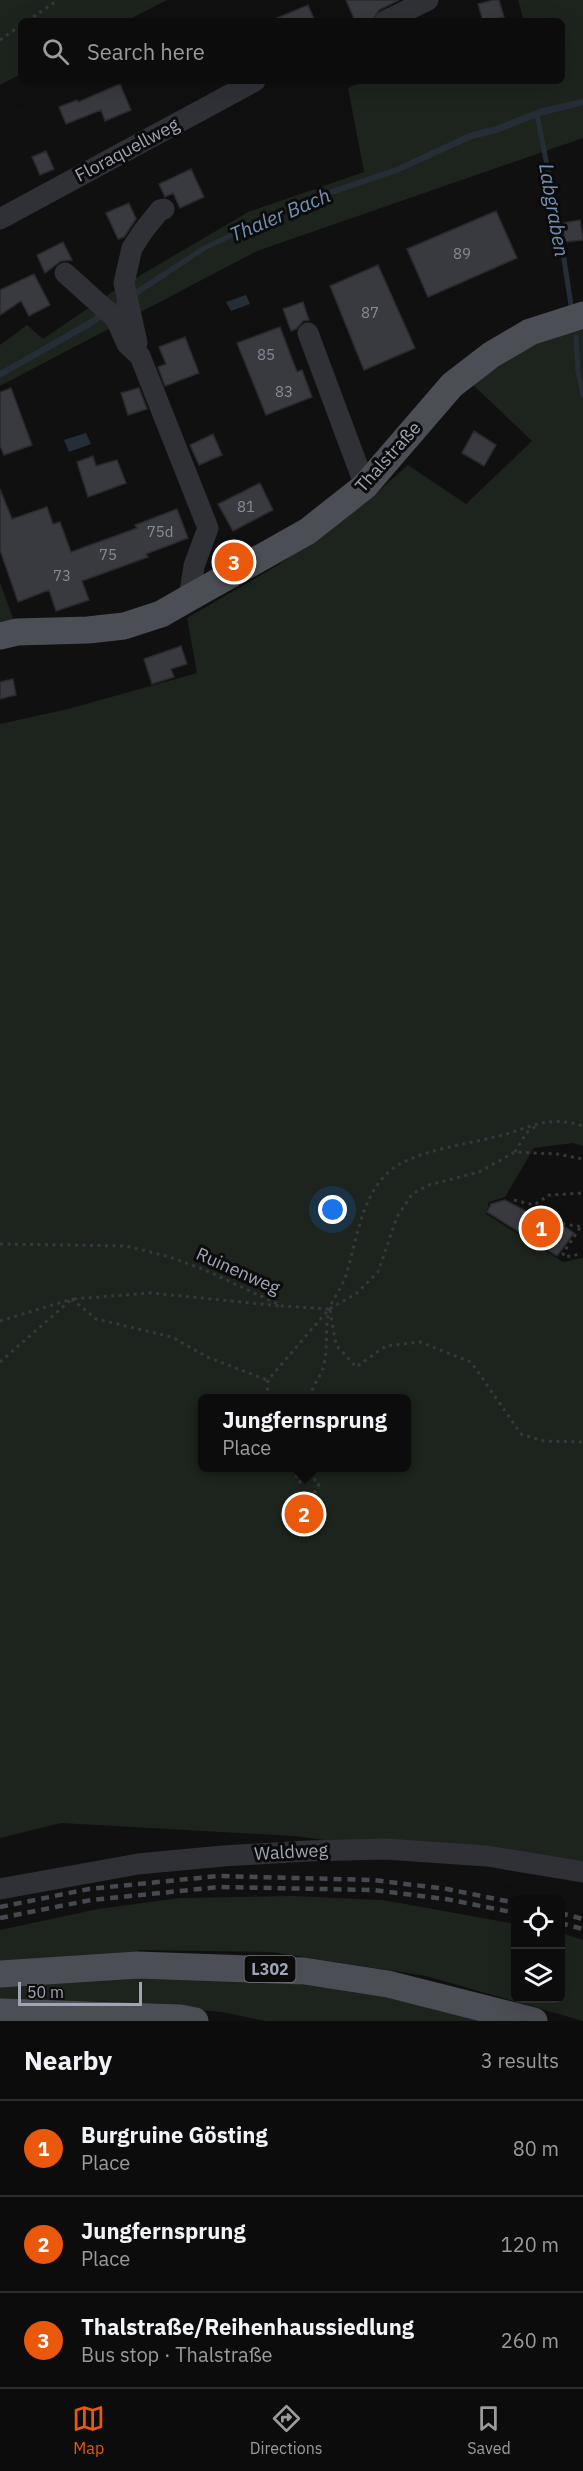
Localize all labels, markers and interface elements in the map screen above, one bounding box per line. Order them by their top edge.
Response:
search box [18,18,565,84]
icon: search [39,35,72,68]
text: Search here [87,37,205,66]
street label: Floraquellweg [71,112,183,187]
water label: Labgraben [533,161,576,259]
water label: Thaler Bach [225,181,334,248]
house number: 89 [453,244,471,263]
house number: 87 [361,303,379,322]
house number: 85 [257,345,275,364]
house number: 83 [275,382,293,401]
street label: Thalstraße [350,416,426,497]
house number: 81 [237,497,255,516]
house number: 75d [147,522,173,541]
pin: 3 [214,540,254,584]
house number: 75 [99,545,117,564]
house number: 73 [53,566,71,585]
your location [318,1195,347,1224]
pin: 1 [522,1206,560,1250]
street label: Ruinenweg [193,1242,284,1299]
popup [198,1394,411,1472]
text: Jungfernsprung [222,1405,387,1434]
text: Place [222,1434,271,1461]
pin: 2 [284,1492,324,1537]
street label: Waldweg [253,1838,329,1865]
map controls [511,1895,565,2003]
button: locate [511,1895,565,1949]
button: layers [511,1949,565,2003]
road number: L302 [244,1956,296,1982]
scale bar [18,1979,142,2006]
text: 50 m [27,1982,64,2002]
text: Nearby [24,2043,112,2077]
text: 3 results [481,2047,559,2074]
text: Burgruine Gösting [81,2120,268,2149]
text: 1 [38,2135,50,2162]
text: 80 m [513,2135,559,2162]
text: Place [81,2149,130,2176]
text: Jungfernsprung [81,2216,246,2245]
text: 2 [38,2231,50,2258]
text: 120 m [501,2231,559,2258]
text: Place [81,2245,130,2272]
text: Thalstraße/Reihenhaussiedlung [81,2312,414,2341]
text: 3 [38,2327,50,2354]
text: 260 m [501,2327,559,2354]
text: Bus stop · Thalstraße [81,2341,272,2368]
tab: Map [72,2402,105,2458]
tab: Directions [250,2402,323,2458]
tab: Saved [467,2402,511,2458]

